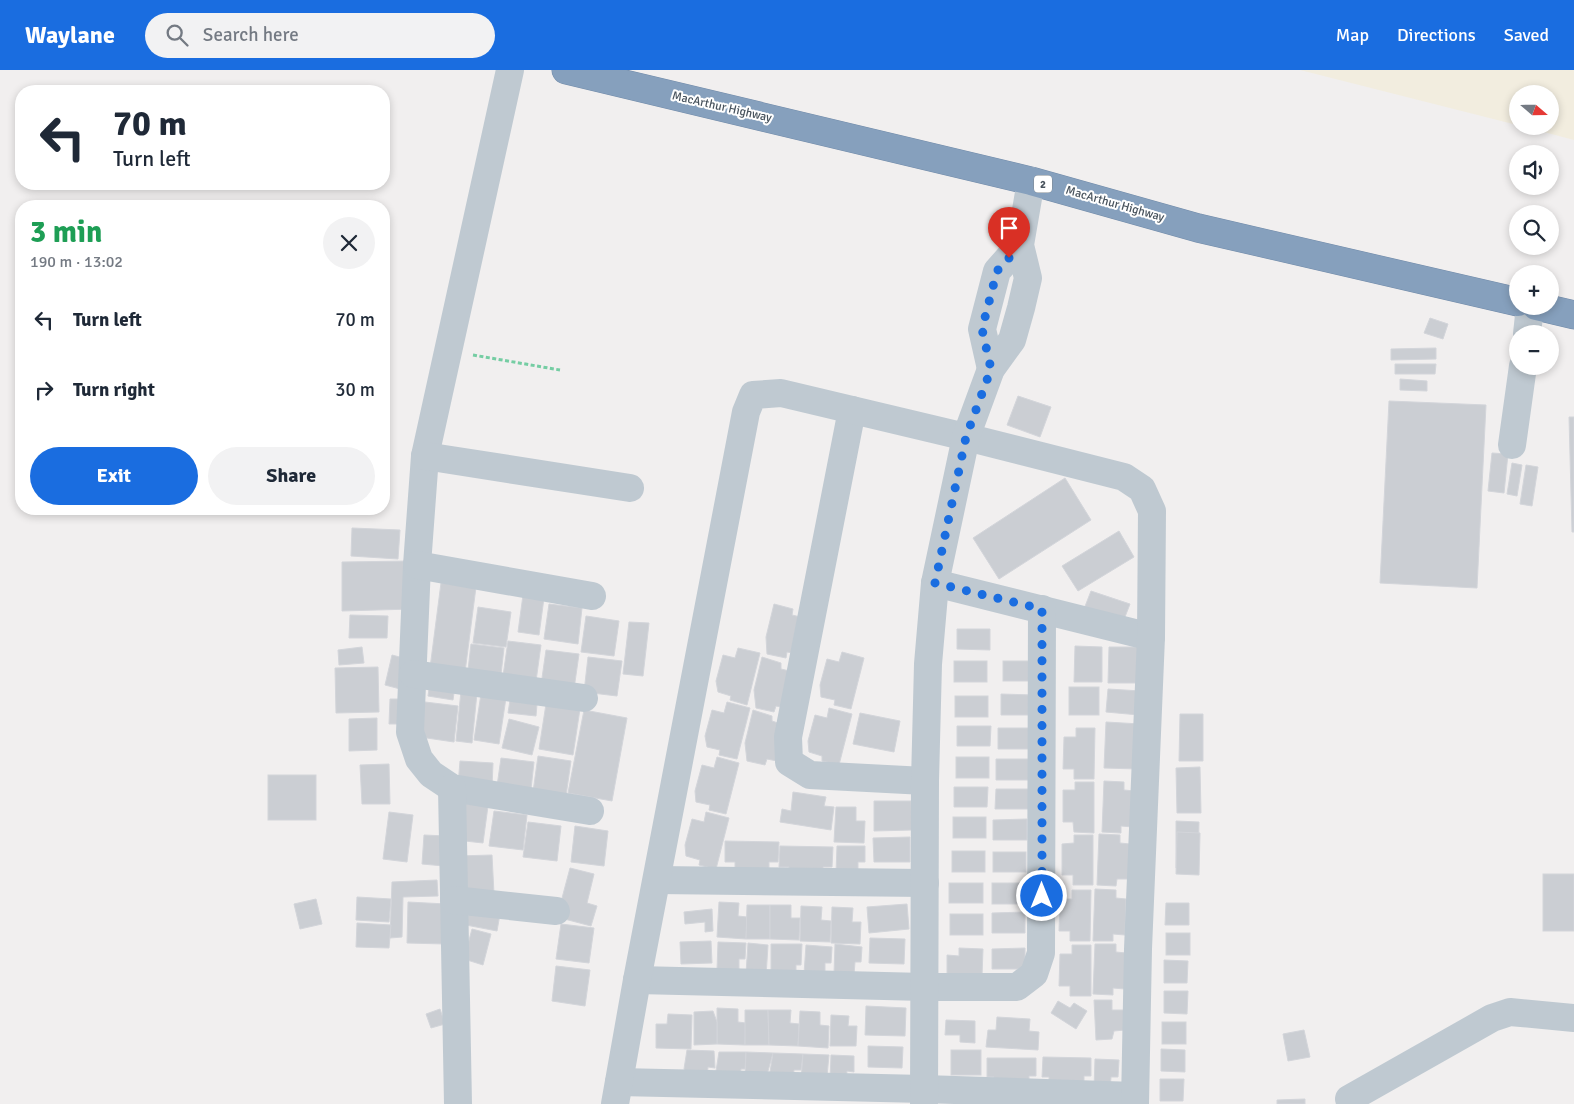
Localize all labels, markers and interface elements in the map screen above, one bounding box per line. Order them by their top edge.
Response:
search box [145,13,495,58]
text: Waylane [25,20,115,50]
icon: search [163,21,191,49]
text: Search here [203,23,299,47]
text: Map [1336,24,1369,46]
text: Directions [1397,24,1476,46]
text: Saved [1504,24,1549,46]
north arrow [1509,85,1559,135]
map controls [1509,85,1559,375]
street label: MacArthur Highway [671,88,774,126]
text: 70 m [113,102,187,145]
icon: left [30,105,95,170]
text: Turn left [113,145,191,172]
button: sound [1509,145,1559,195]
road number: 2 [1034,176,1052,192]
street label: MacArthur Highway [1064,183,1166,225]
button: search [1509,205,1559,255]
pin [988,207,1030,258]
text: 3 min [30,214,102,251]
icon: arrive [995,214,1023,242]
button: close [323,217,375,269]
text: 190 m · 13:02 [30,252,123,272]
button: + [1509,265,1559,315]
icon: left [30,306,58,334]
text: Turn left [73,308,142,332]
text: 70 m [335,308,375,332]
button: − [1509,325,1559,375]
icon: right [30,376,58,404]
text: Turn right [73,378,155,402]
text: 30 m [335,378,375,402]
button: Exit [30,447,198,505]
button: Share [208,447,375,505]
position arrow [1015,869,1067,921]

